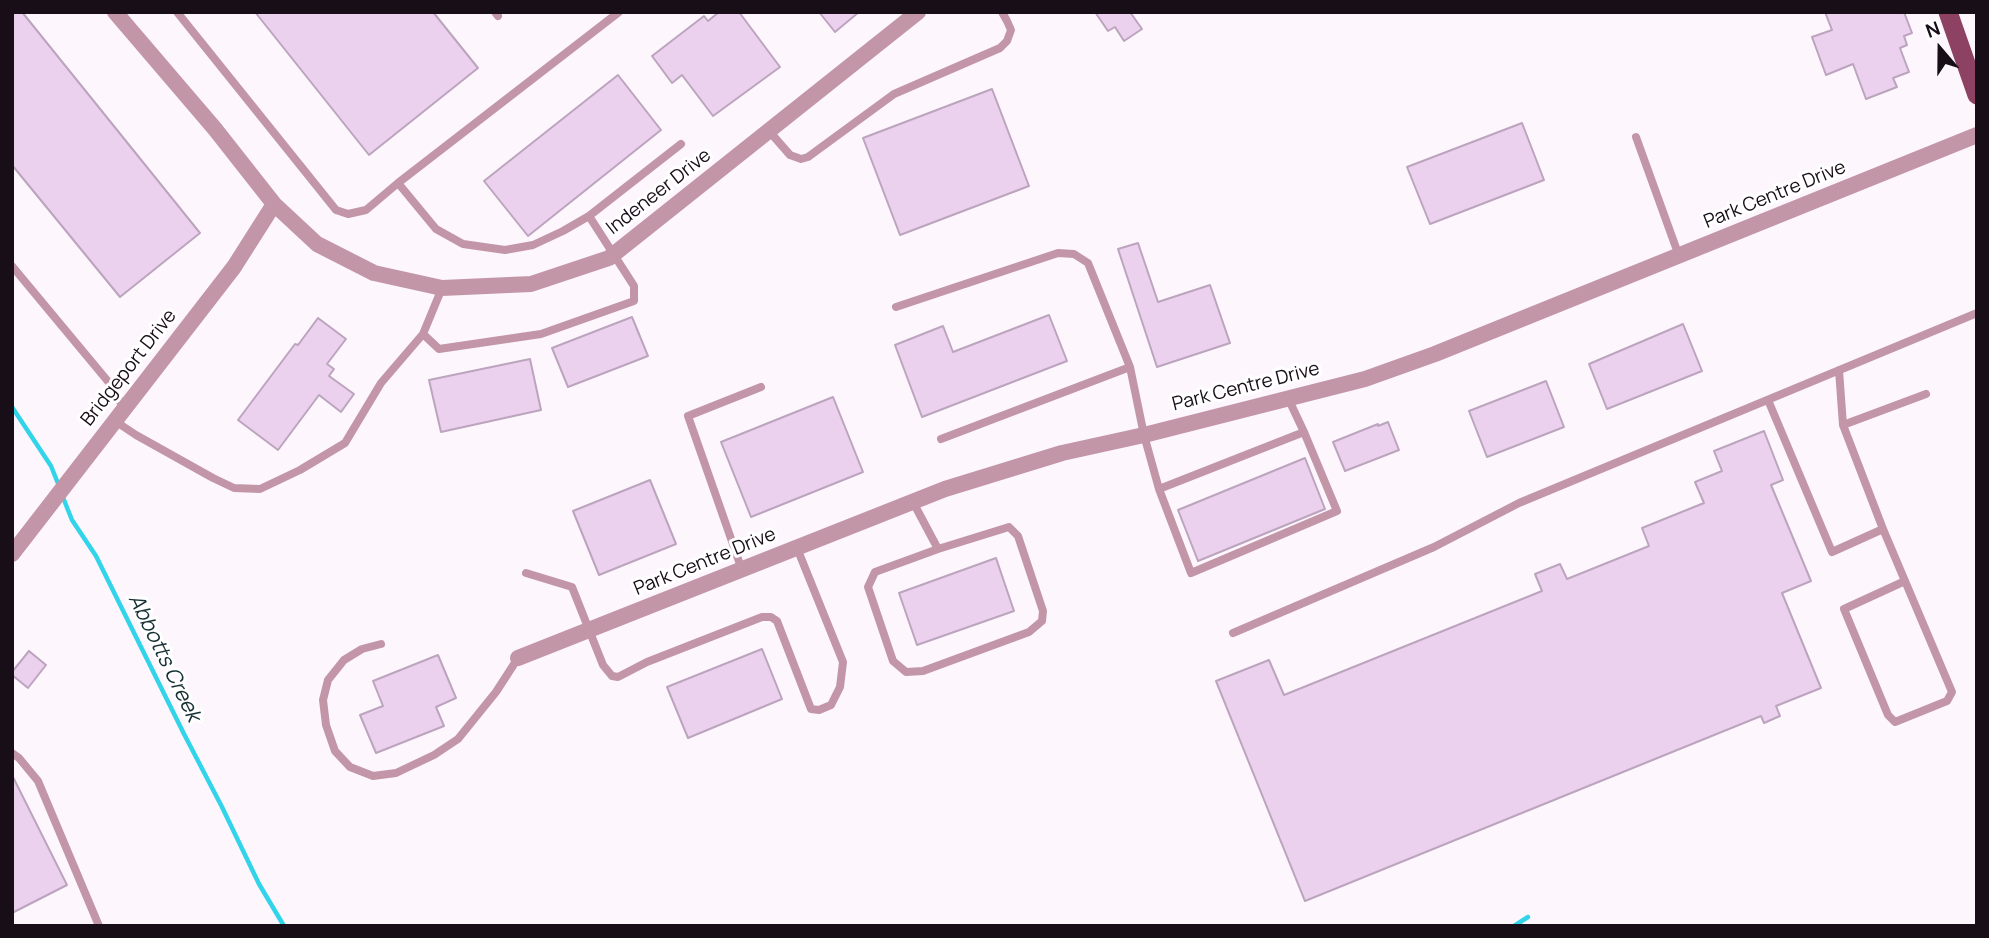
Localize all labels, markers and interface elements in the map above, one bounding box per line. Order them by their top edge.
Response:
north arrow [1905,14,1975,84]
text: N [1922,15,1944,44]
street label: Indeneer Drive [602,144,716,240]
street label: Park Centre Drive [1701,156,1849,234]
street label: Bridgeport Drive [76,305,182,431]
street label: Park Centre Drive [1170,358,1322,416]
street label: Park Centre Drive [631,523,779,601]
water label: Abbotts Creek [122,590,206,726]

